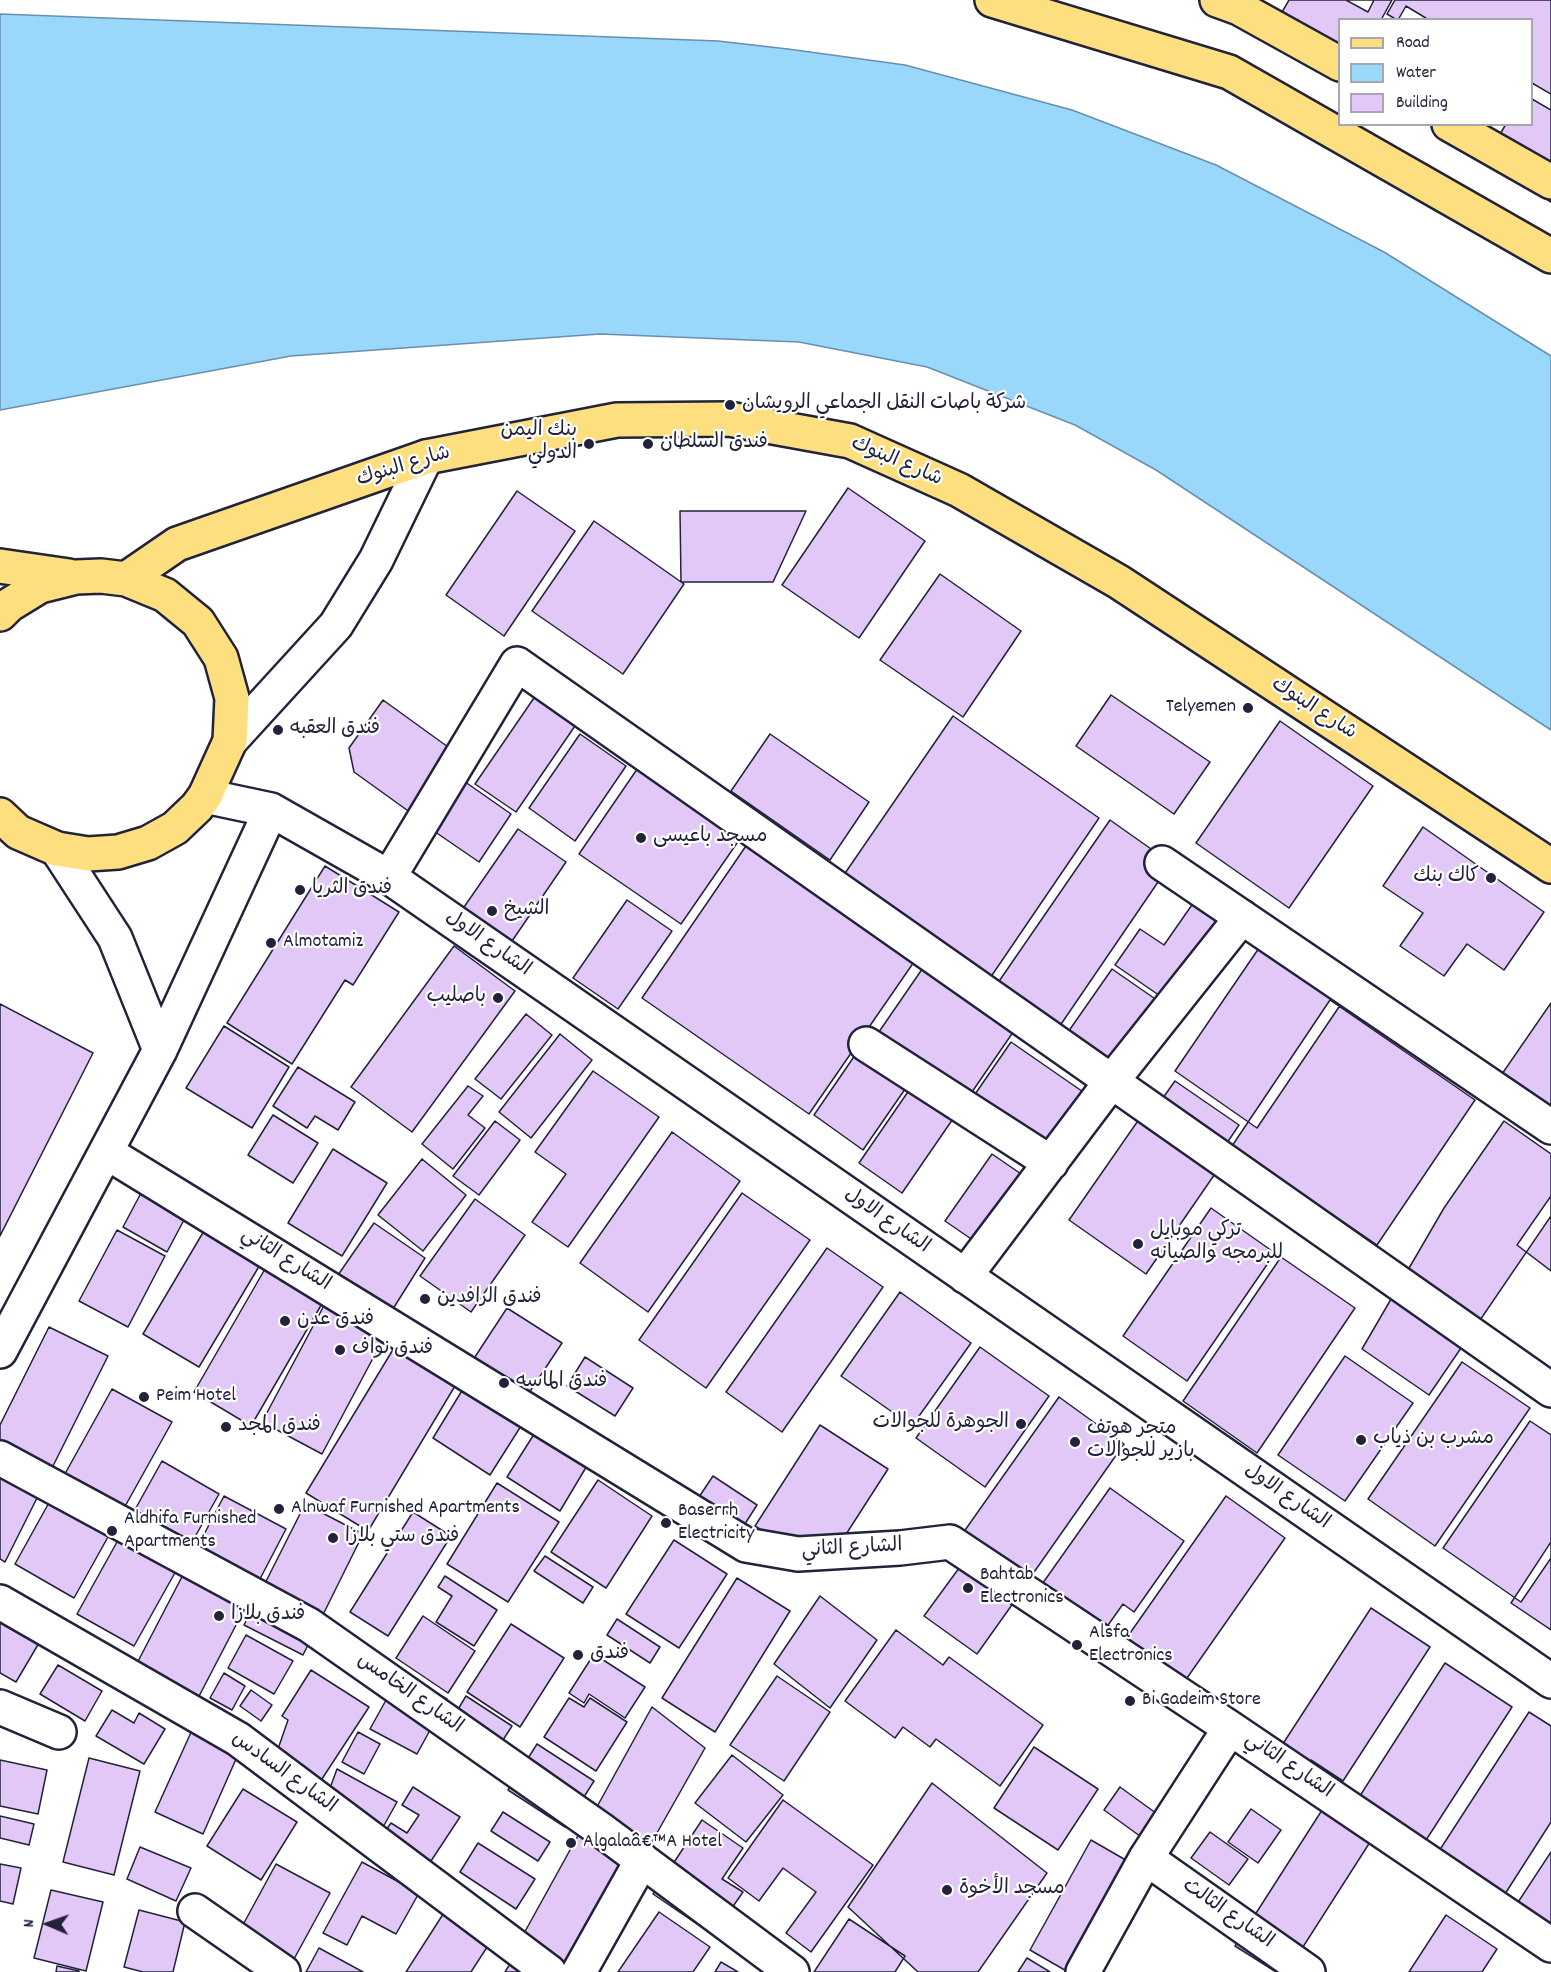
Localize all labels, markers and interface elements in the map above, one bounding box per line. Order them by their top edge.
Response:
legend [1338,18,1533,126]
text: Road [1396,31,1430,56]
text: Water [1396,61,1436,86]
text: Building [1396,91,1448,116]
place label: شركة باصات النقل الجماعي الرويشان [742,393,1026,417]
marker: شركة باصات النقل الجماعي الرويشان [723,398,737,412]
place label: بنك اليمن الدولي [500,420,577,467]
place label: فندق السلطان [660,432,768,456]
street label: شارع البنوك [847,433,945,493]
marker: بنك اليمن الدولي [582,437,596,451]
marker: فندق السلطان [641,437,655,451]
street label: شارع البنوك [354,442,454,494]
street label: شارع البنوك [1266,674,1360,746]
place label: Telyemen [1166,696,1236,720]
marker: Telyemen [1241,701,1255,715]
place label: فندق العقبه [290,718,380,742]
marker: فندق العقبه [271,723,285,737]
place label: مسجد باعيسى [653,826,767,850]
marker: مسجد باعيسى [634,831,648,845]
place label: كاك بنك [1413,866,1479,890]
marker: كاك بنك [1484,871,1498,885]
place label: فندق الثريا [312,878,392,902]
marker: فندق الثريا [293,883,307,897]
place label: الشيخ [504,899,549,923]
marker: الشيخ [485,904,499,918]
street label: الشارع الاول [440,907,534,983]
place label: Almotamiz [283,931,363,955]
marker: Almotamiz [264,936,278,950]
place label: باصليب [426,986,486,1010]
marker: باصليب [491,991,505,1005]
street label: الشارع الاول [839,1184,933,1260]
place label: تركي موبايل للبرمجه والصيانه [1150,1220,1283,1267]
street label: الشارع الثاني [236,1224,334,1298]
marker: تركي موبايل للبرمجه والصيانه [1131,1237,1145,1251]
place label: فندق الرافدين [437,1287,542,1311]
marker: فندق الرافدين [418,1292,432,1306]
place label: فندق عدن [297,1309,374,1333]
marker: فندق عدن [278,1314,292,1328]
place label: فندق نواف [352,1338,433,1362]
marker: فندق نواف [333,1343,347,1357]
place label: فندق الماسه [516,1371,607,1395]
marker: فندق الماسه [497,1376,511,1390]
place label: Peim Hotel [156,1385,236,1409]
marker: Peim Hotel [137,1390,151,1404]
place label: الجوهرة للجوالات [872,1412,1009,1436]
place label: فندق المجد [238,1415,321,1439]
marker: الجوهرة للجوالات [1014,1417,1028,1431]
place label: متجر هوتف بازير للجوالات [1087,1418,1195,1465]
marker: فندق المجد [219,1420,233,1434]
place label: مشرب بن ذياب [1373,1428,1494,1452]
marker: مشرب بن ذياب [1354,1433,1368,1447]
marker: متجر هوتف بازير للجوالات [1068,1435,1082,1449]
street label: الشارع الاول [1239,1460,1333,1536]
place label: Alnwaf Furnished Apartments [291,1497,520,1521]
place label: Baserrh Electricity [678,1500,754,1547]
marker: Alnwaf Furnished Apartments [272,1502,286,1516]
place label: Aldhifa Furnished Apartments [124,1508,256,1555]
marker: Baserrh Electricity [659,1516,673,1530]
marker: Aldhifa Furnished Apartments [105,1524,119,1538]
place label: فندق ستي بلازا [345,1526,459,1550]
marker: فندق ستي بلازا [326,1531,340,1545]
street label: الشارع الثاني [801,1535,903,1565]
place label: Bahtab Electronics [980,1564,1064,1611]
marker: Bahtab Electronics [961,1581,975,1595]
place label: فندق بلازا [231,1604,305,1628]
marker: فندق بلازا [212,1609,226,1623]
place label: Alsfa Electronics [1089,1622,1173,1669]
marker: Alsfa Electronics [1070,1638,1084,1652]
place label: فندق [590,1643,629,1667]
marker: فندق [571,1648,585,1662]
street label: الشارع الخامس [351,1650,467,1740]
place label: Bi Gadeim Store [1142,1689,1261,1713]
marker: Bi Gadeim Store [1123,1694,1137,1708]
street label: الشارع السادس [226,1728,340,1820]
street label: الشارع الثاني [1239,1729,1337,1805]
place label: Algalaâ€™A Hotel [583,1831,722,1855]
marker: Algalaâ€™A Hotel [564,1836,578,1850]
street label: الشارع الثالث [1177,1875,1277,1955]
place label: مسجد الأخوة [959,1878,1065,1902]
marker: مسجد الأخوة [940,1883,954,1897]
north arrow [18,1894,78,1954]
text: N [18,1919,41,1928]

